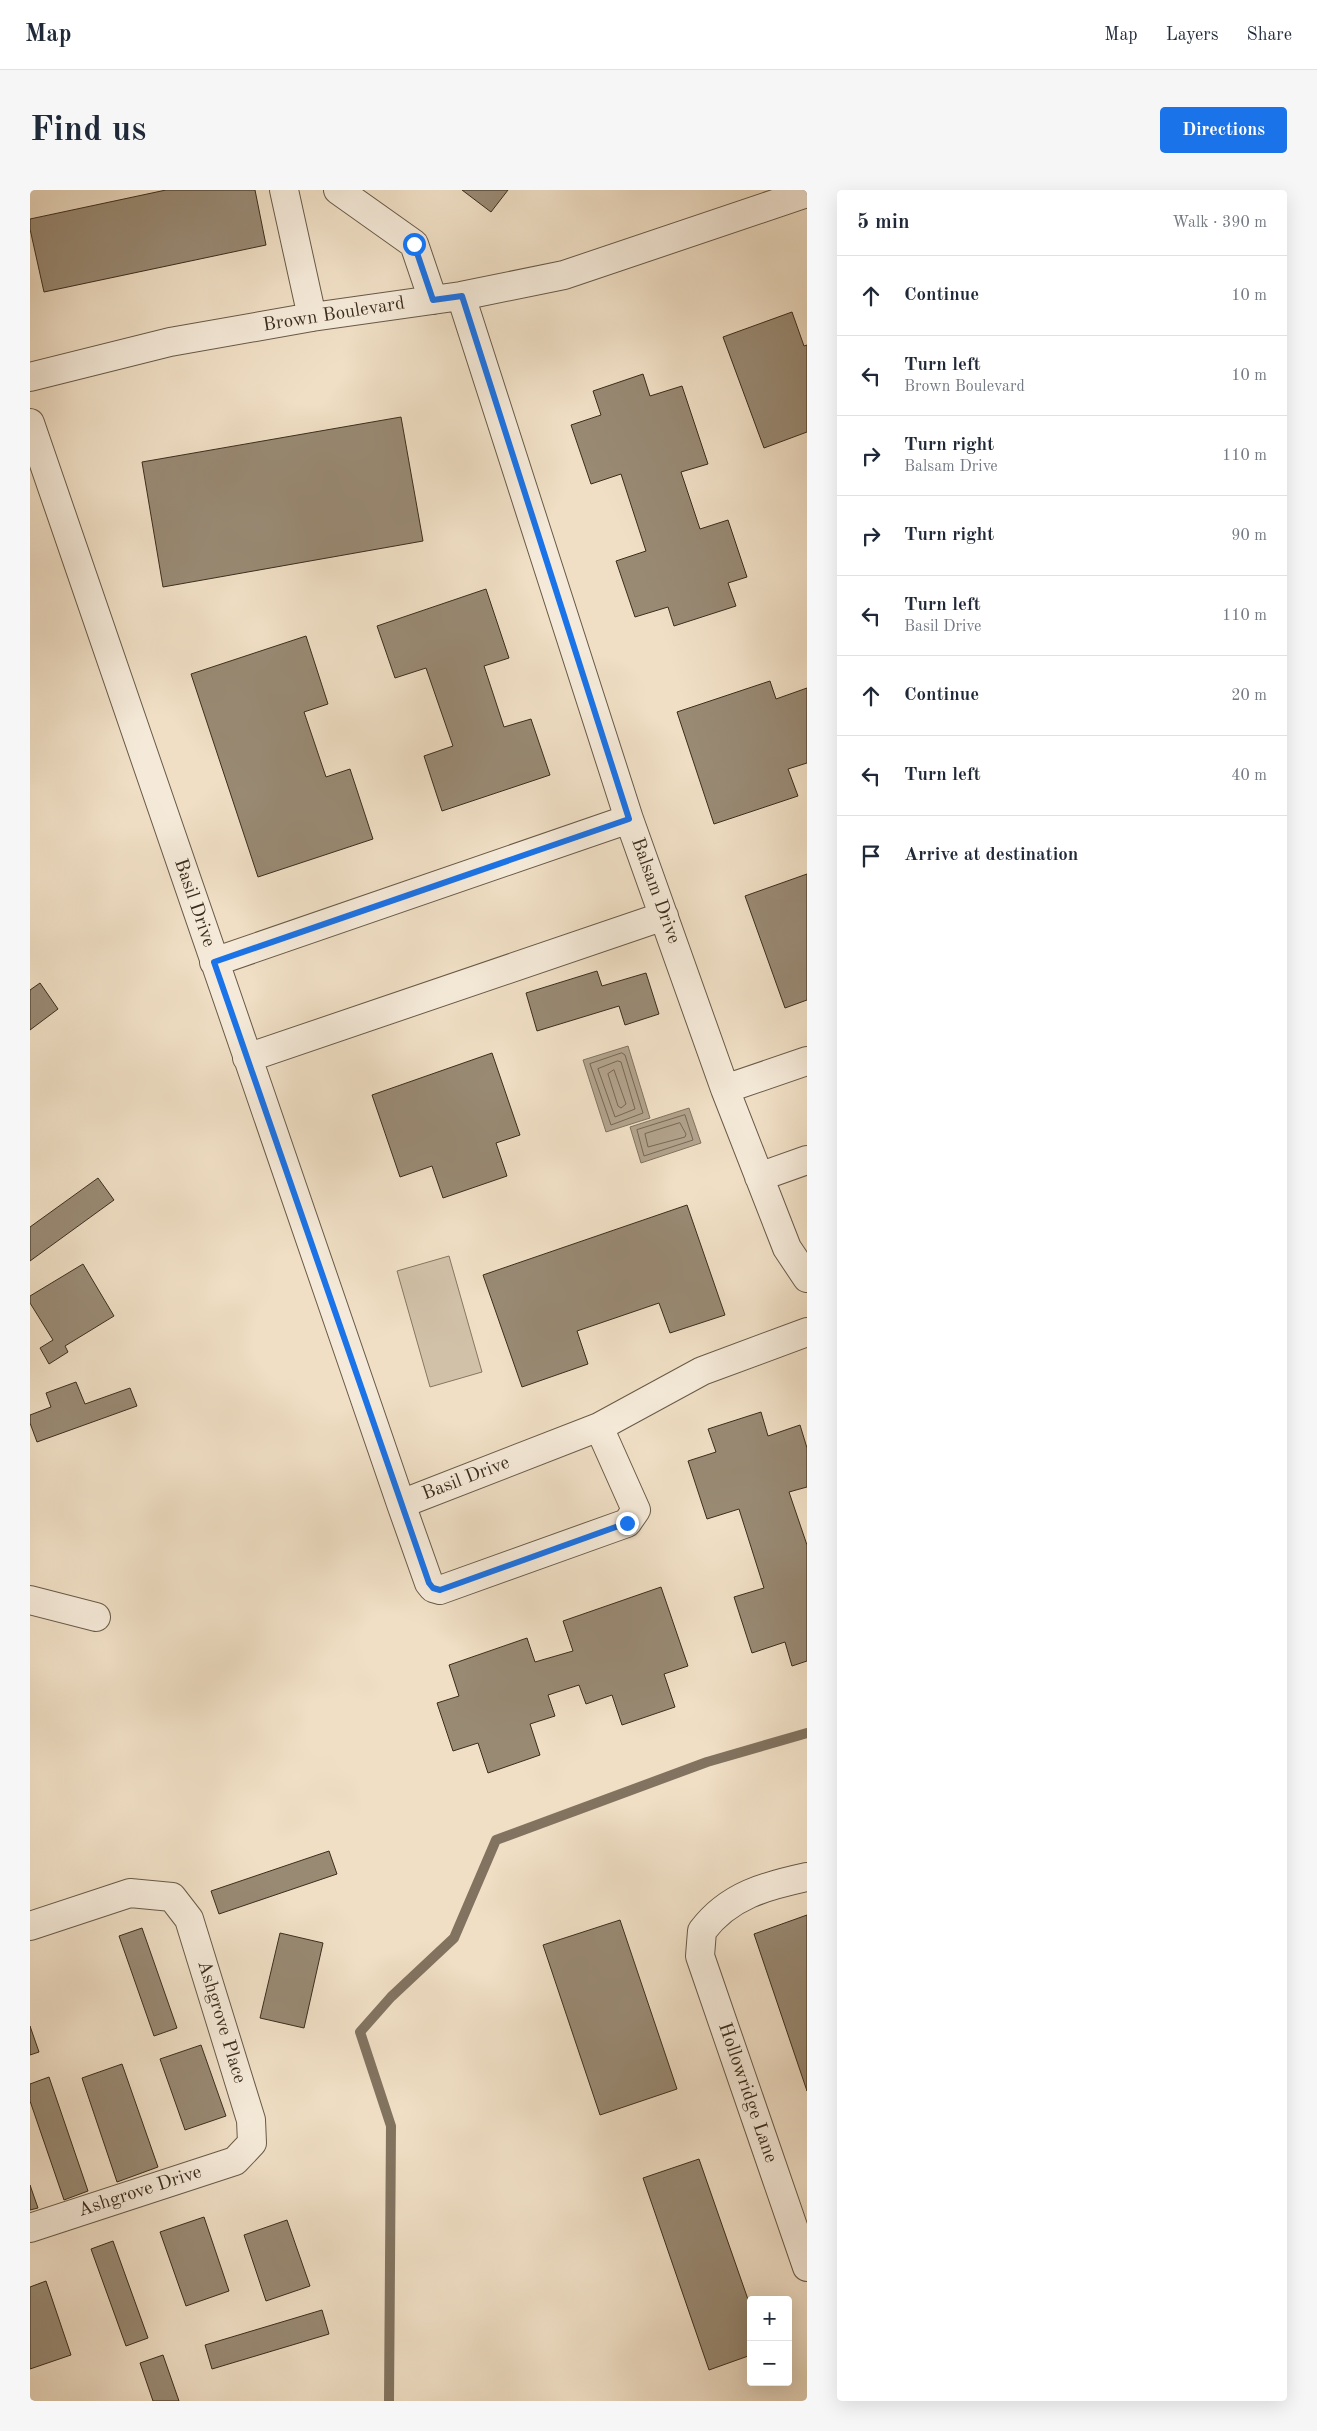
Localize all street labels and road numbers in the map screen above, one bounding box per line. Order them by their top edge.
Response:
street label: Brown Boulevard [262,294,406,336]
street label: Balsam Drive [627,835,683,947]
street label: Basil Drive [170,856,218,950]
street label: Basil Drive [420,1454,512,1504]
street label: Ashgrove Place [193,1958,249,2086]
street label: Hollowridge Lane [714,2021,780,2165]
street label: Ashgrove Drive [76,2163,204,2221]

